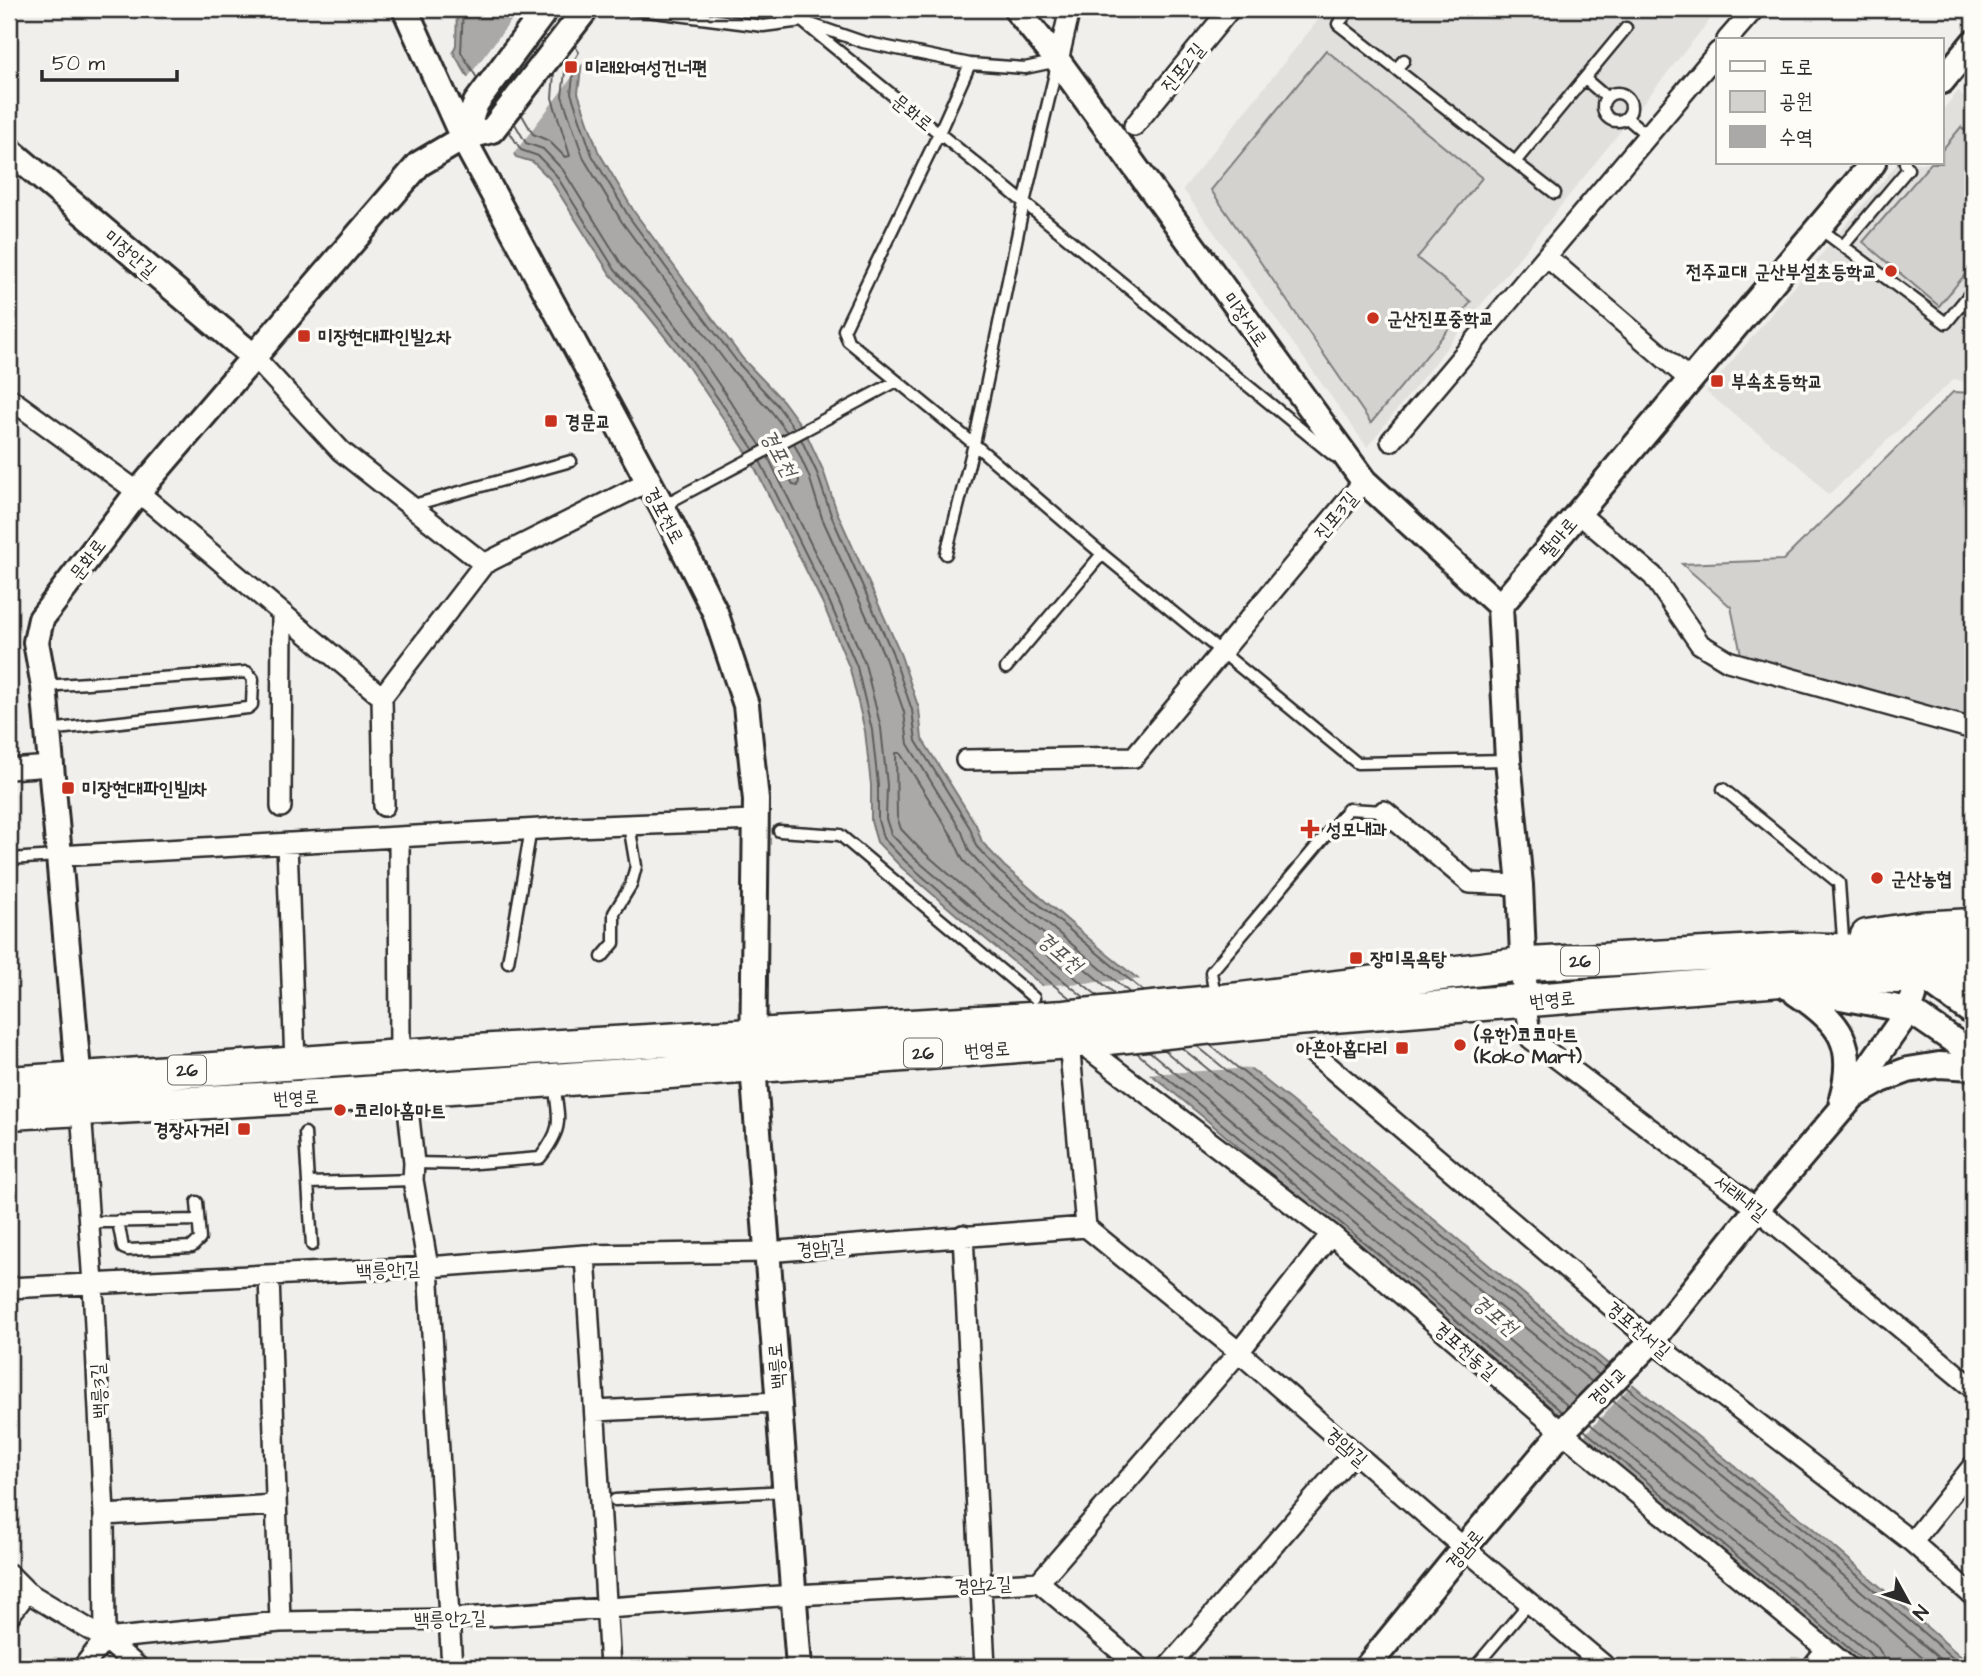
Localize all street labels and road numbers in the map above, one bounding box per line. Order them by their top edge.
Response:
street label: 진포2길 [1155,37,1212,98]
street label: 문화로 [886,88,938,138]
street label: 미장안길 [98,224,162,284]
street label: 미장서로 [1216,287,1274,353]
street label: 경포천로 [637,482,690,549]
street label: 진포3길 [1308,486,1364,546]
street label: 팔마로 [1534,512,1584,564]
street label: 문화로 [64,533,113,586]
road number: 26 [1561,946,1599,976]
street label: 번영로 [1528,985,1576,1016]
street label: 번영로 [963,1035,1011,1066]
road number: 26 [904,1038,942,1068]
road number: 26 [168,1056,206,1084]
street label: 번영로 [272,1084,320,1113]
street label: 서래내길 [1708,1169,1772,1228]
street label: 경암1길 [796,1233,846,1264]
street label: 백릉안1길 [356,1255,421,1286]
street label: 경포천서길 [1600,1295,1676,1365]
street label: 경포천동길 [1427,1316,1503,1386]
street label: 백릉로 [762,1342,793,1390]
street label: 경마교 [1582,1361,1634,1413]
street label: 백릉3길 [85,1362,114,1419]
street label: 경암1길 [1319,1421,1373,1473]
street label: 경암로 [1440,1524,1490,1576]
street label: 경암2길 [954,1571,1012,1600]
street label: 백릉안2길 [414,1605,487,1634]

